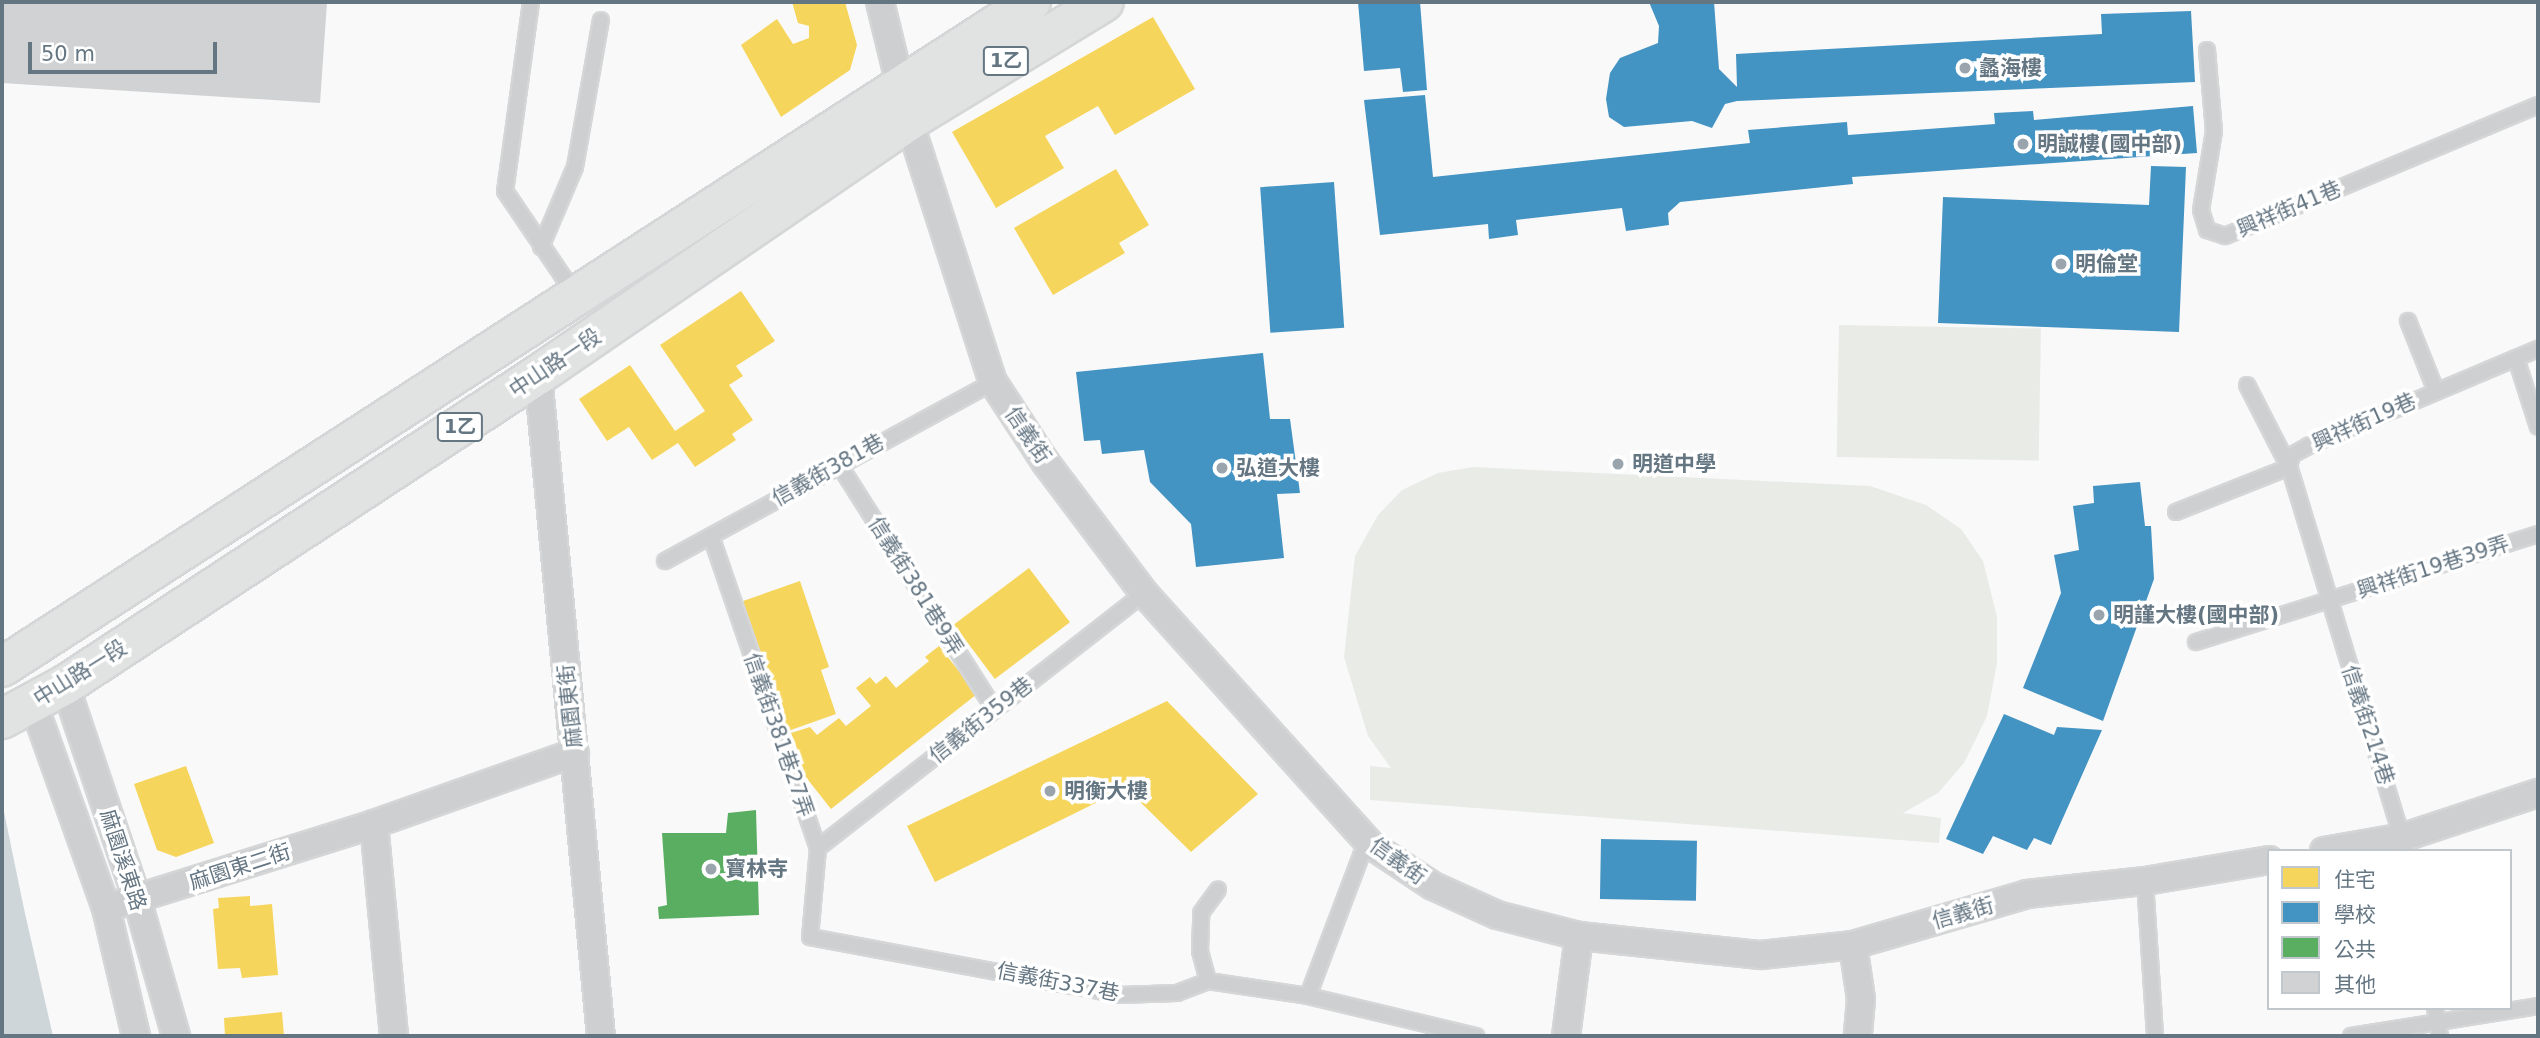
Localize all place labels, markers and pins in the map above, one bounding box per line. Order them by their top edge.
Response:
place label: 蠡海樓 [1979,55,2042,81]
marker: 蠡海樓 [1957,60,1973,76]
place label: 明誠樓(國中部) [2037,131,2182,157]
marker: 明誠樓(國中部) [2015,136,2031,152]
place label: 明倫堂 [2075,251,2138,277]
marker: 明倫堂 [2053,256,2069,272]
place label: 明道中學 [1632,451,1716,477]
place label: 弘道大樓 [1236,455,1320,481]
marker: 明道中學 [1610,456,1626,472]
marker: 弘道大樓 [1214,460,1230,476]
place label: 明謹大樓(國中部) [2113,602,2279,628]
marker: 明謹大樓(國中部) [2091,607,2107,623]
place label: 明衡大樓 [1064,778,1148,804]
marker: 明衡大樓 [1042,783,1058,799]
place label: 寶林寺 [725,856,788,882]
marker: 寶林寺 [703,861,719,877]

